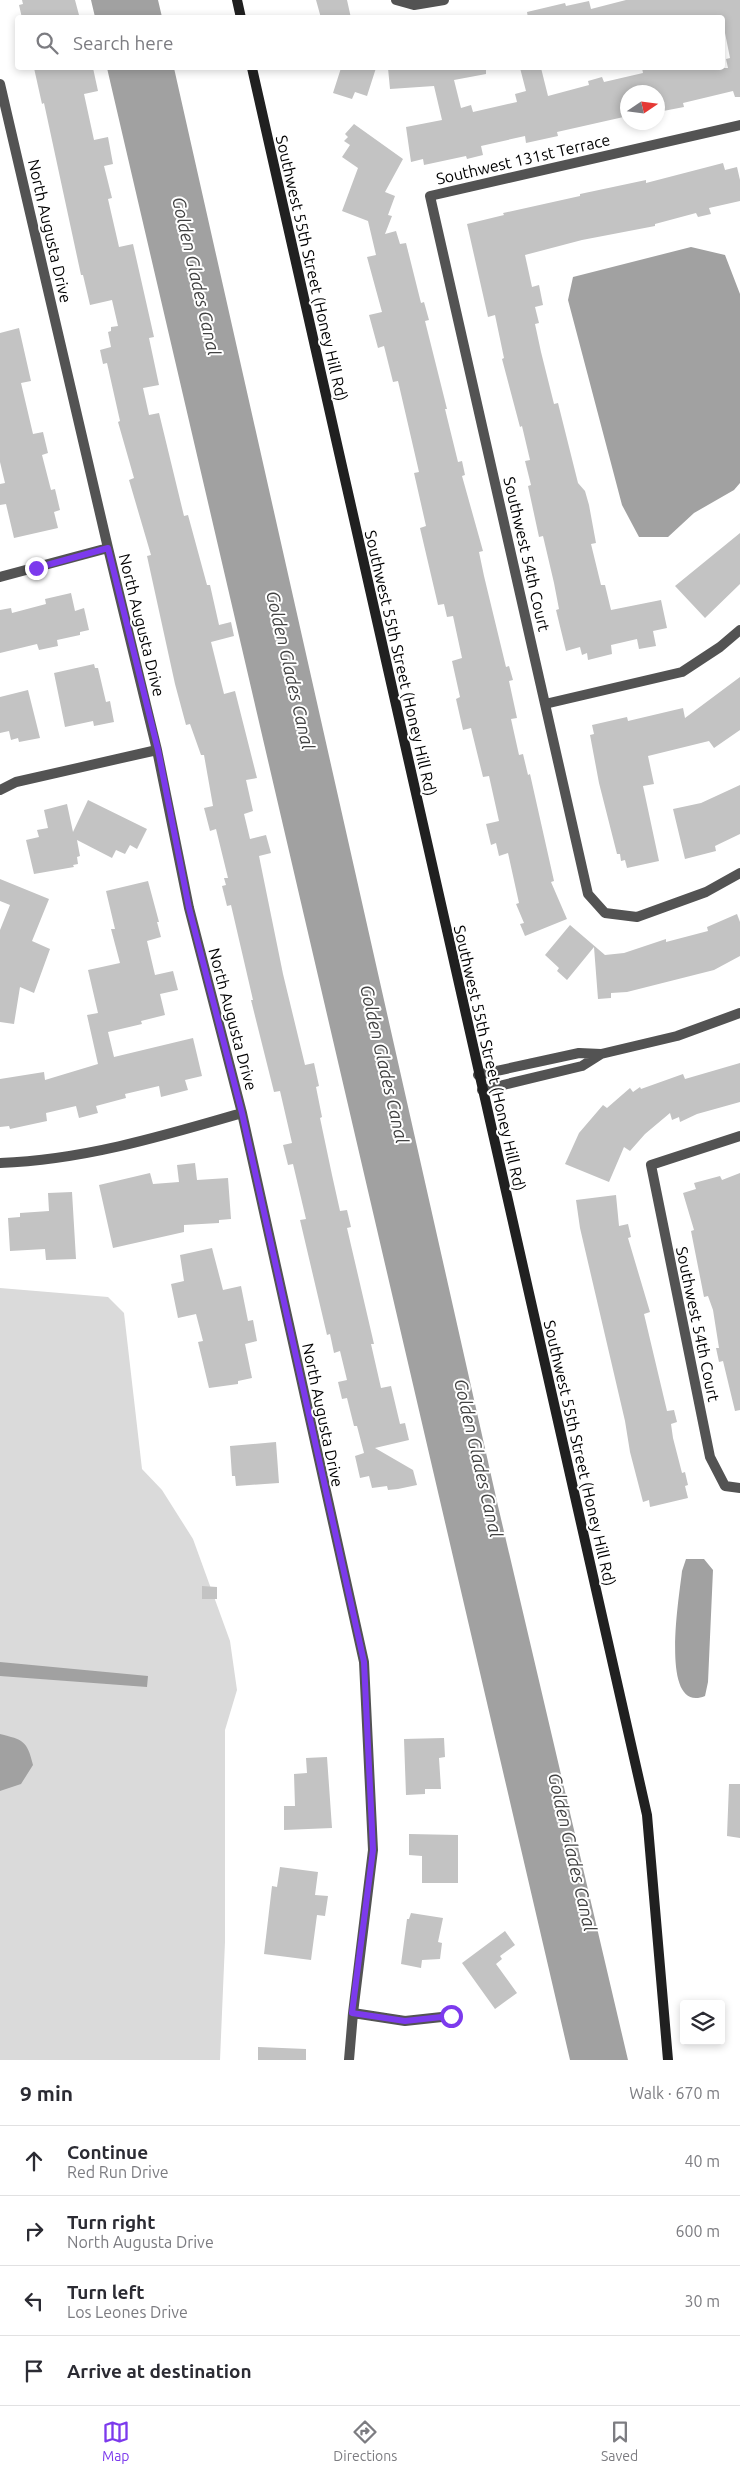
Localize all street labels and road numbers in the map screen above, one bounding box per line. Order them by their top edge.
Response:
street label: Southwest 131st Terrace [434,130,612,188]
street label: Southwest 55th Street (Honey Hill Rd) [272,133,351,403]
street label: North Augusta Drive [25,157,75,305]
street label: Southwest 54th Court [500,475,554,634]
street label: Southwest 55th Street (Honey Hill Rd) [361,528,440,798]
street label: North Augusta Drive [116,552,168,698]
street label: Southwest 55th Street (Honey Hill Rd) [450,923,529,1193]
street label: North Augusta Drive [205,946,261,1092]
street label: Southwest 54th Court [673,1245,723,1404]
street label: Southwest 55th Street (Honey Hill Rd) [540,1318,619,1588]
street label: North Augusta Drive [299,1341,347,1489]

